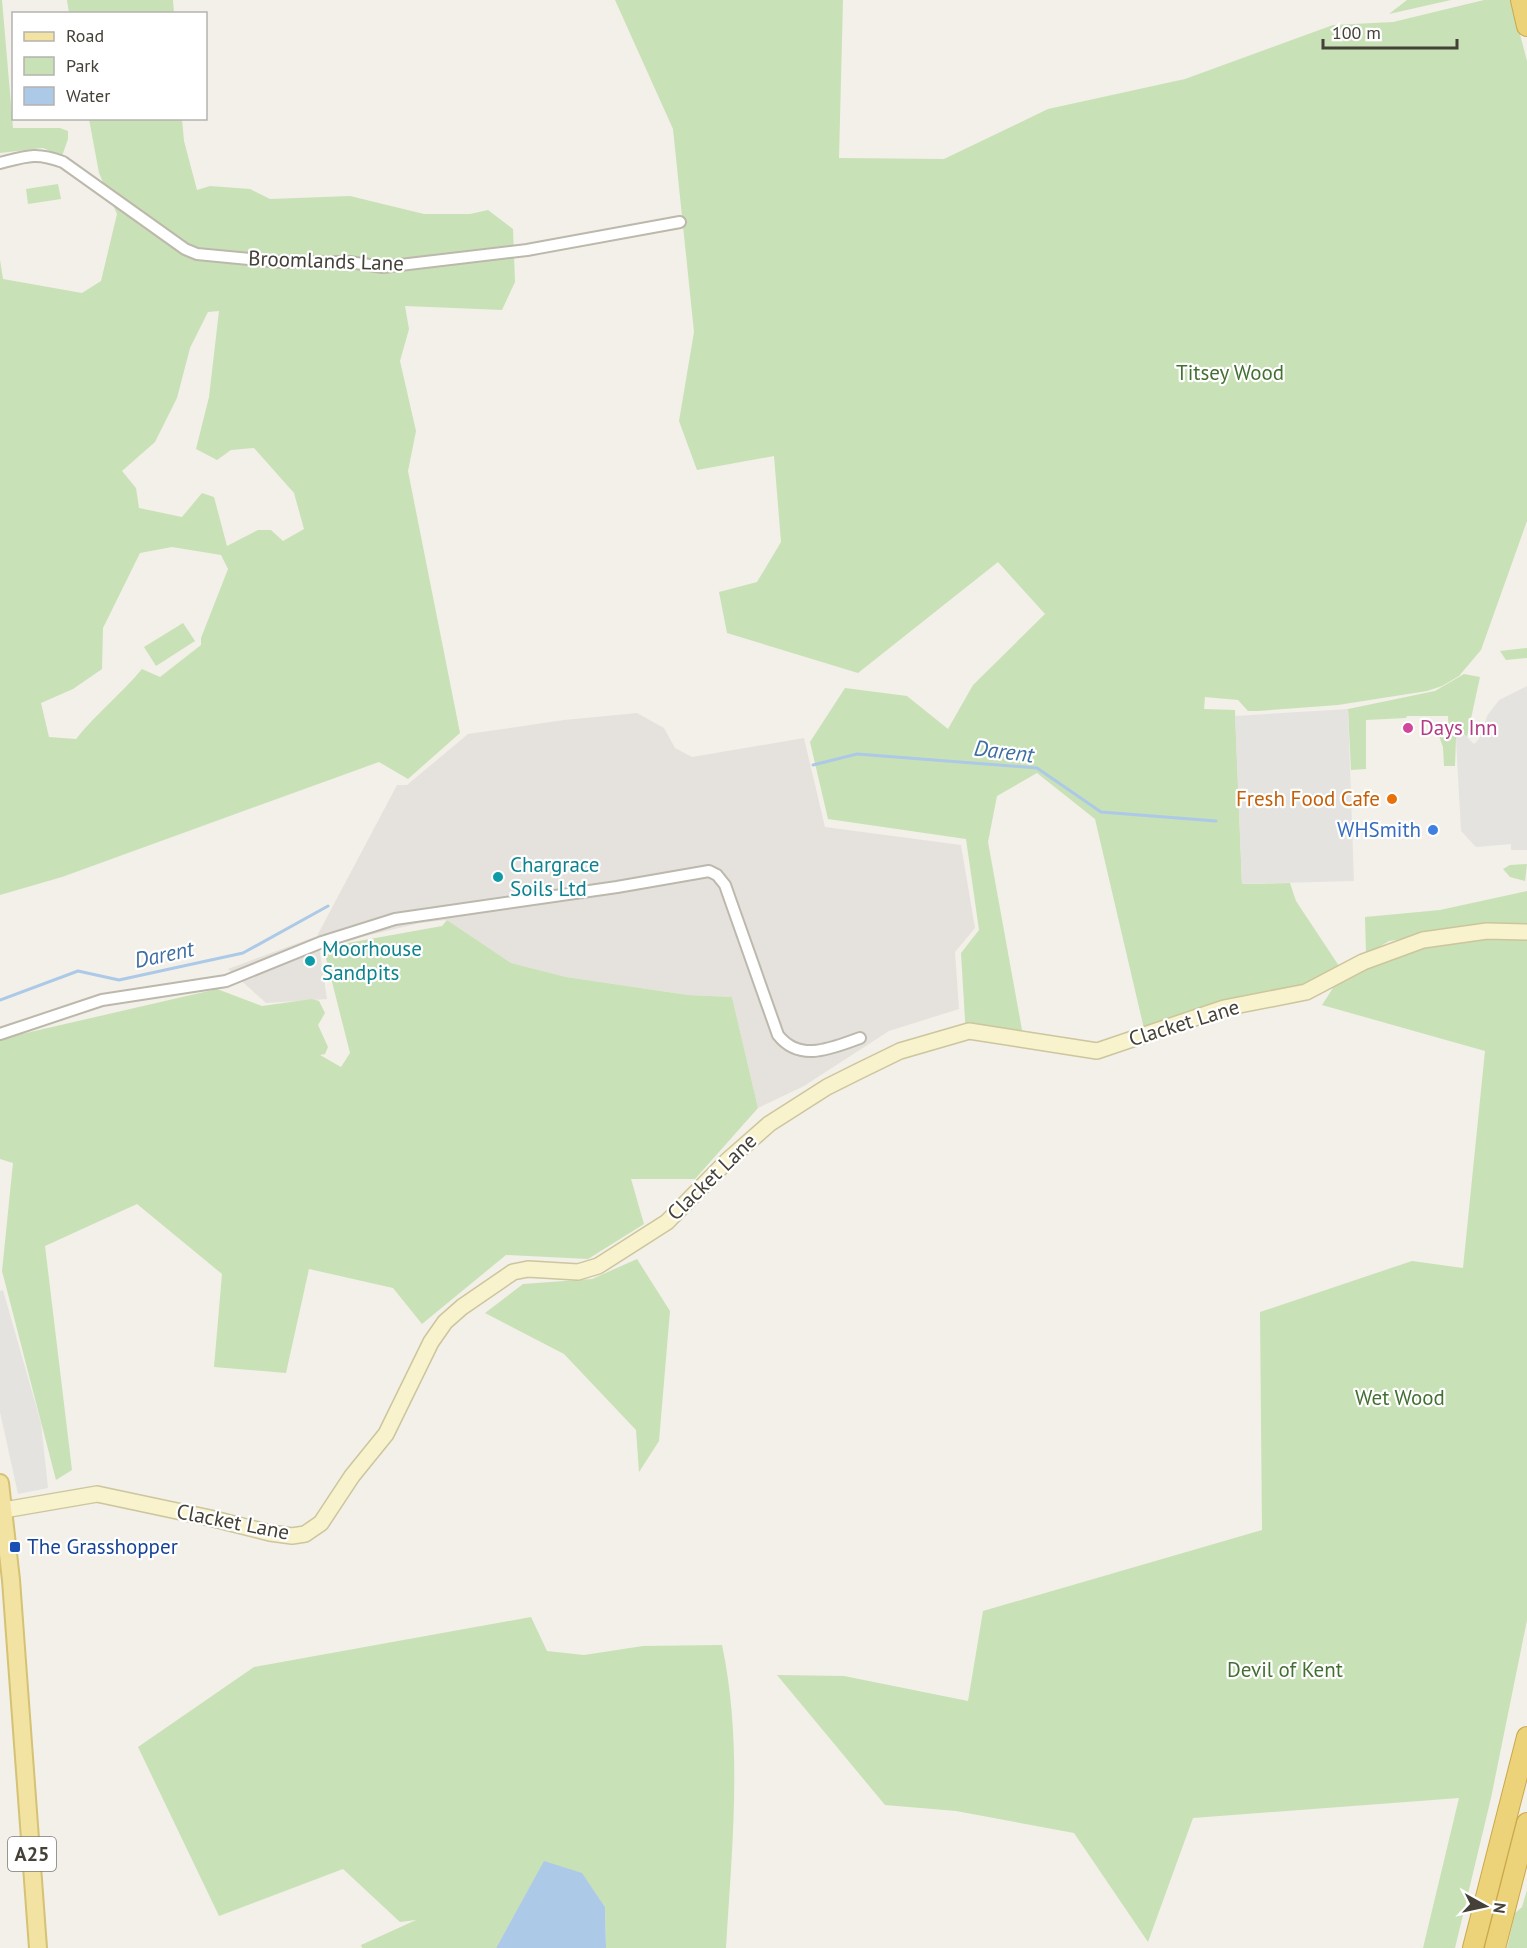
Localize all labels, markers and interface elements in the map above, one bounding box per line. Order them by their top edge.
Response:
legend [12,12,207,120]
scale bar [1323,12,1456,50]
text: 100 m [1332,21,1381,44]
text: Road [66,24,104,47]
text: Park [66,54,99,77]
text: Water [66,84,110,107]
street label: Broomlands Lane [248,244,404,277]
park label: Titsey Wood [1176,359,1284,386]
place label: Days Inn [1420,714,1497,741]
marker: Days Inn [1401,721,1415,735]
water label: Darent [972,733,1037,769]
place label: Fresh Food Cafe [1236,785,1380,812]
marker: Fresh Food Cafe [1385,792,1399,806]
place label: WHSmith [1337,816,1421,843]
marker: WHSmith [1426,823,1440,837]
place label: Chargrace Soils Ltd [510,851,600,902]
marker: Chargrace Soils Ltd [491,870,505,884]
water label: Darent [132,934,197,974]
place label: Moorhouse Sandpits [322,935,422,986]
marker: Moorhouse Sandpits [303,954,317,968]
street label: Clacket Lane [1125,993,1242,1052]
street label: Clacket Lane [661,1127,762,1226]
park label: Wet Wood [1355,1384,1445,1411]
street label: Clacket Lane [174,1497,292,1546]
place label: The Grasshopper [27,1533,178,1560]
marker: The Grasshopper [8,1540,22,1554]
park label: Devil of Kent [1227,1656,1343,1683]
road number: A25 [8,1837,56,1871]
north arrow [1455,1876,1515,1936]
text: N [1489,1901,1510,1915]

